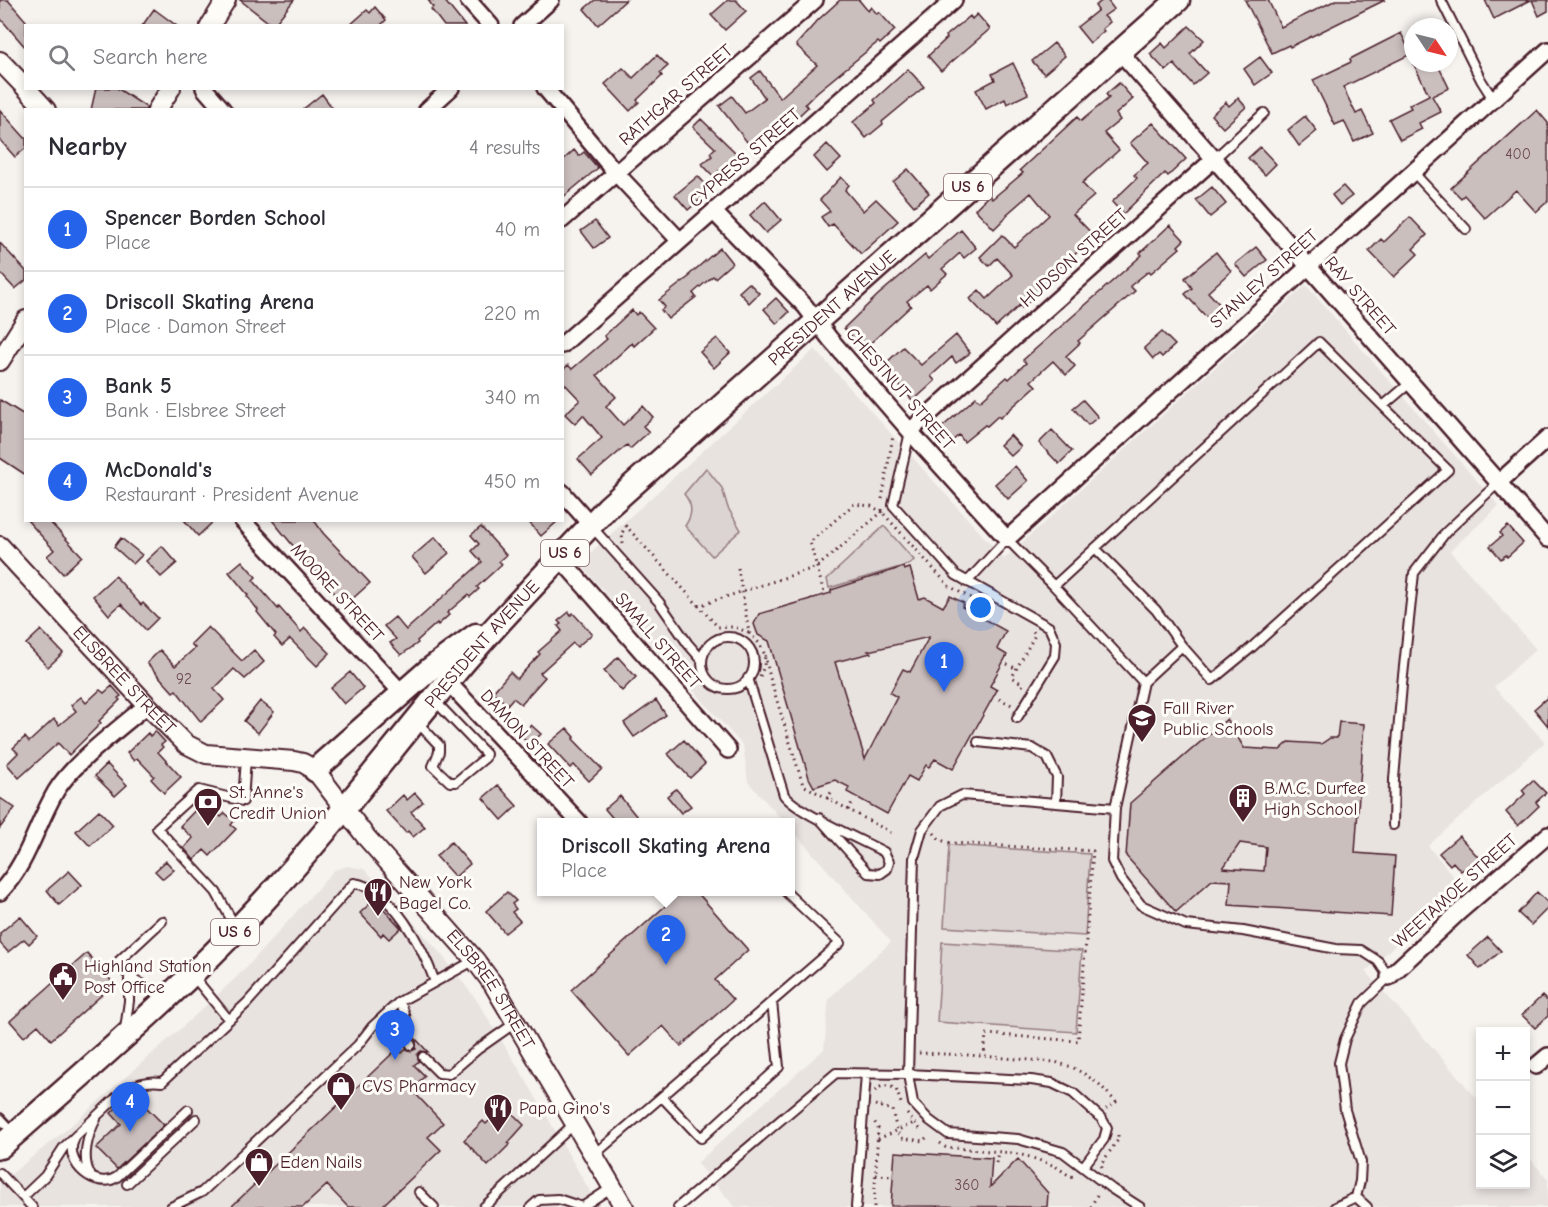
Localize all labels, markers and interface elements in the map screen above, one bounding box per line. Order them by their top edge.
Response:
north arrow [1404,18,1458,72]
search box [24,24,564,90]
street label: RATHGAR STREET [615,40,737,150]
icon: search [45,41,78,74]
text: Search here [93,44,208,70]
street label: CYPRESS STREET [685,104,805,212]
text: Nearby [48,132,127,162]
text: 4 results [469,136,540,159]
house number: 400 [1505,145,1531,163]
road number: US 6 [944,174,992,200]
street label: HUDSON STREET [1016,204,1132,312]
text: Spencer Borden School [105,205,326,231]
text: 1 [64,218,71,241]
text: 40 m [495,218,540,241]
street label: STANLEY STREET [1206,225,1323,333]
text: Place [105,231,151,254]
street label: PRESIDENT AVENUE [764,246,900,370]
street label: RAY STREET [1320,252,1400,340]
text: Driscoll Skating Arena [105,289,314,315]
text: 2 [63,302,72,325]
text: 220 m [484,302,540,325]
text: Place · Damon Street [105,315,285,338]
street label: CHESTNUT STREET [841,324,959,455]
text: Bank 5 [105,373,172,399]
text: 3 [63,386,72,409]
text: 340 m [485,386,540,409]
text: Bank · Elsbree Street [105,399,285,422]
text: McDonald's [105,457,212,483]
text: 4 [63,470,72,493]
text: 450 m [484,470,540,493]
text: Restaurant · President Avenue [105,483,359,506]
street label: MOORE STREET [286,539,388,647]
road number: US 6 [541,540,589,566]
street label: PRESIDENT AVENUE [420,576,544,712]
street label: SMALL STREET [610,589,706,694]
your location [966,593,995,622]
street label: ELSBREE STREET [69,622,181,739]
pin: 1 [924,642,964,692]
house number: 92 [176,670,192,688]
street label: DAMON STREET [476,685,579,793]
place label: Fall River Public Schools [1163,698,1273,740]
school or university icon: Fall River Public Schools [1126,702,1158,744]
place label: B.M.C. Durfee High School [1264,778,1366,820]
place label: St. Anne's Credit Union [229,782,327,824]
building icon: B.M.C. Durfee High School [1227,782,1259,824]
bank icon: St. Anne's Credit Union [192,786,224,828]
popup [537,818,795,896]
street label: WEETAMOE STREET [1388,829,1522,952]
text: Driscoll Skating Arena [561,833,771,859]
text: Place [561,859,607,882]
place label: New York Bagel Co. [399,872,472,914]
restaurant icon: New York Bagel Co. [362,876,394,918]
pin: 2 [646,916,686,965]
road number: US 6 [211,919,259,945]
street label: ELSBREE STREET [442,925,539,1053]
place label: Highland Station Post Office [84,956,212,998]
public building icon: Highland Station Post Office [47,960,79,1002]
pin: 3 [376,1010,414,1060]
map controls [1476,1027,1530,1189]
button: + [1476,1027,1530,1081]
shop icon: CVS Pharmacy [325,1070,357,1112]
place label: CVS Pharmacy [362,1076,477,1097]
button: − [1476,1081,1530,1135]
pin: 4 [110,1082,150,1132]
restaurant icon: Papa Gino's [482,1092,514,1134]
place label: Papa Gino's [519,1098,610,1119]
button: layers [1476,1135,1530,1189]
shop icon: Eden Nails [243,1146,275,1188]
place label: Eden Nails [280,1152,362,1173]
house number: 360 [955,1176,979,1194]

